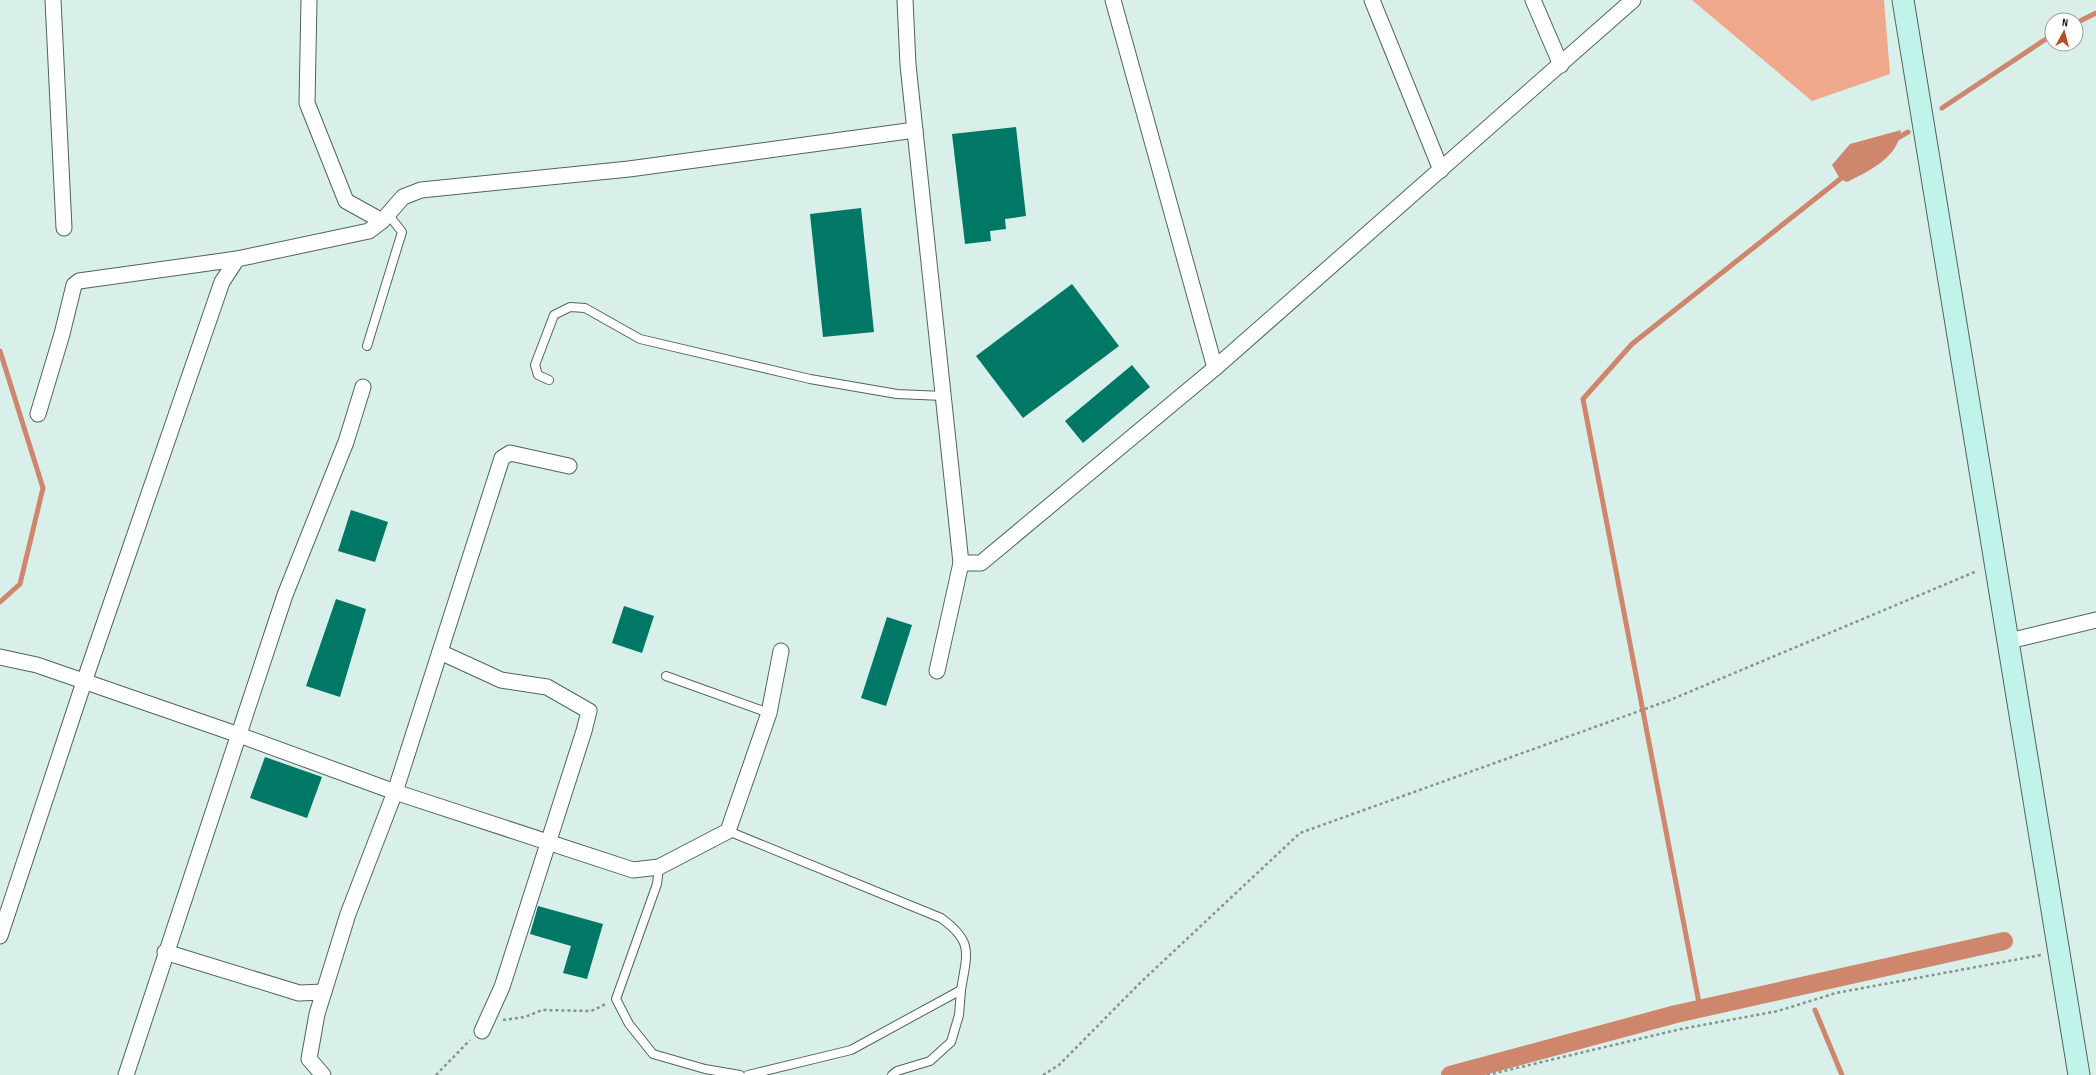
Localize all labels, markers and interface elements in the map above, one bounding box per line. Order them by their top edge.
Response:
north arrow [2044,12,2084,52]
text: N [2061,16,2069,29]

